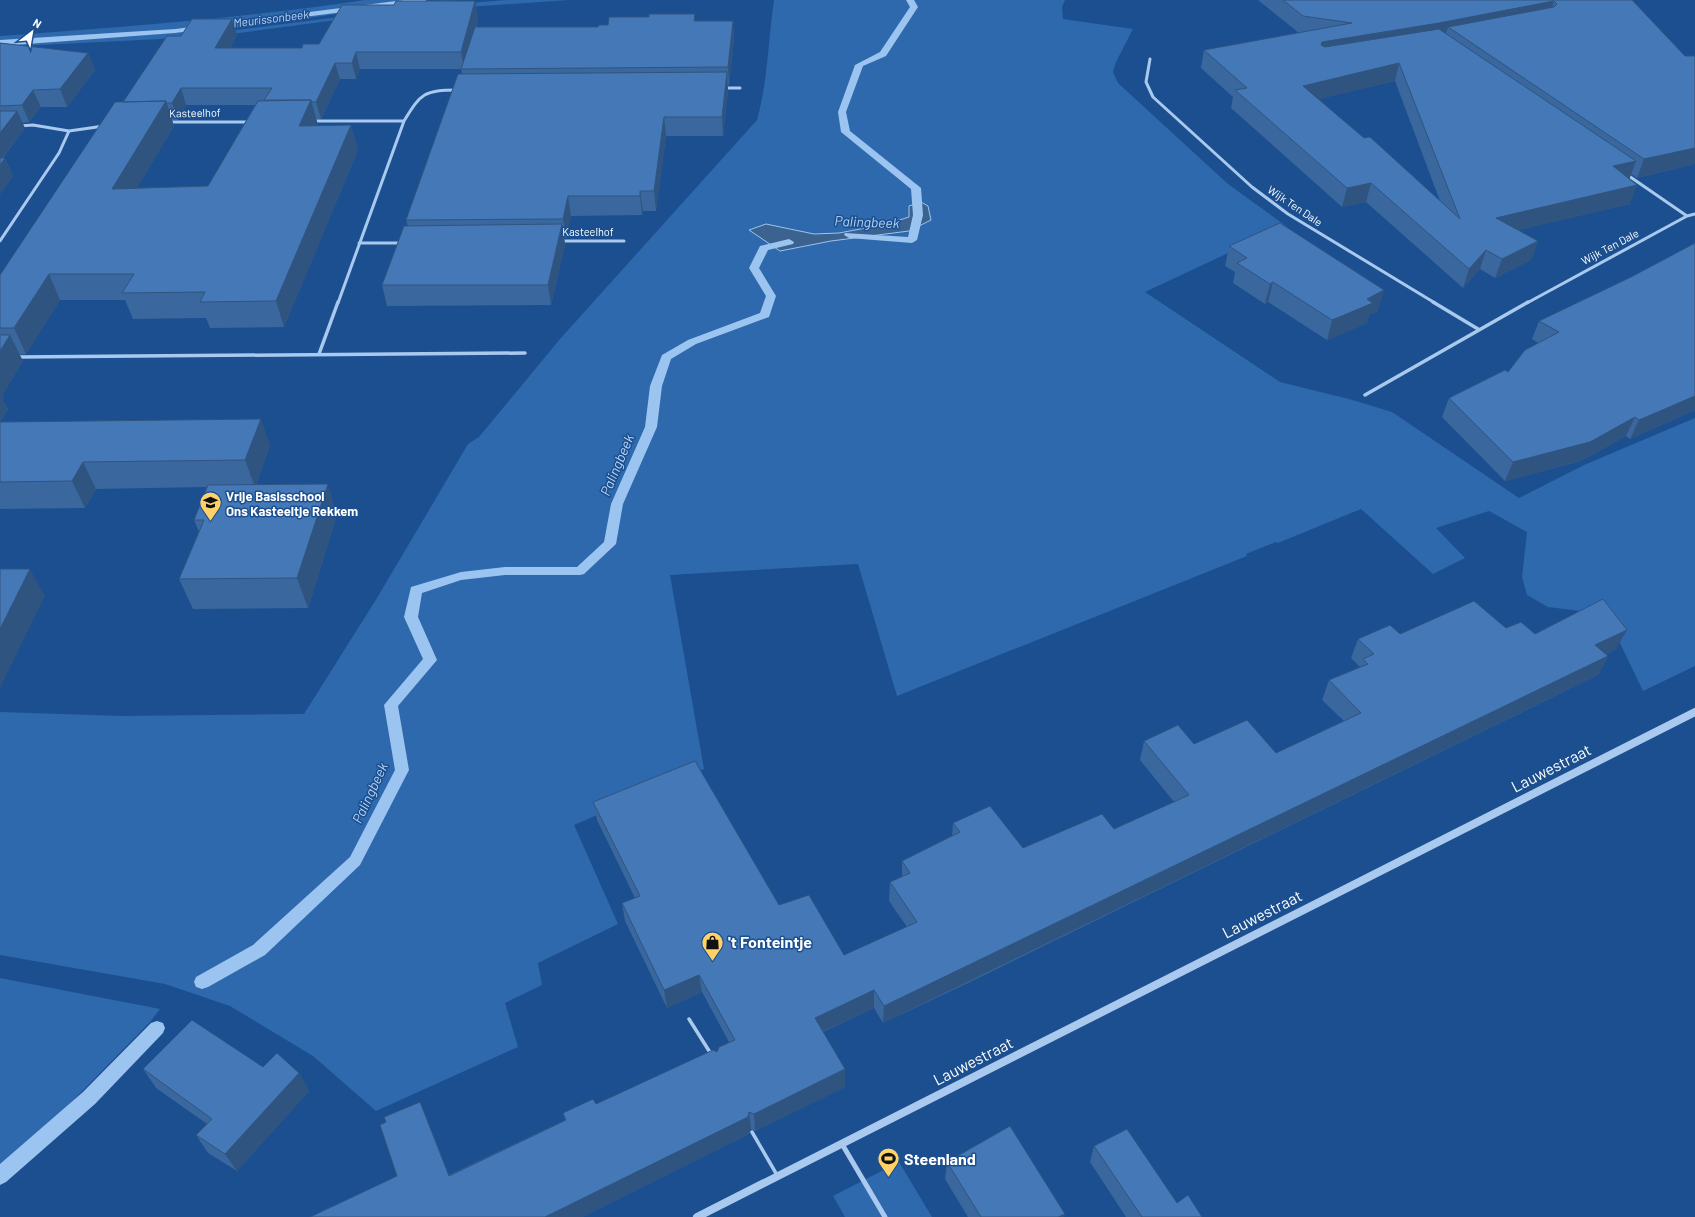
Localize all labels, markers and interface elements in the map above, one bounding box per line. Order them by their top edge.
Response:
water label: Meurissonbeek [232,6,310,30]
north arrow [12,12,52,52]
text: N [31,16,44,30]
street label: Kasteelhof [169,106,221,119]
street label: Wijk Ten Dale [1265,183,1325,229]
water label: Palingbeek [834,212,900,231]
street label: Kasteelhof [562,225,614,238]
street label: Wijk Ten Dale [1579,226,1641,267]
water label: Palingbeek [596,431,637,498]
place label: Vrije Basisschool Ons Kasteeltje Rekkem [226,488,358,519]
school or university icon: Vrije Basisschool Ons Kasteeltje Rekkem [198,490,224,523]
street label: Lauwestraat [1508,739,1594,796]
water label: Palingbeek [348,760,391,826]
street label: Lauwestraat [1219,885,1305,942]
shop icon: 't Fonteintje [699,929,725,962]
place label: 't Fonteintje [728,932,812,951]
street label: Lauwestraat [930,1032,1016,1089]
sports icon: Steenland [875,1146,901,1179]
place label: Steenland [904,1149,976,1168]

